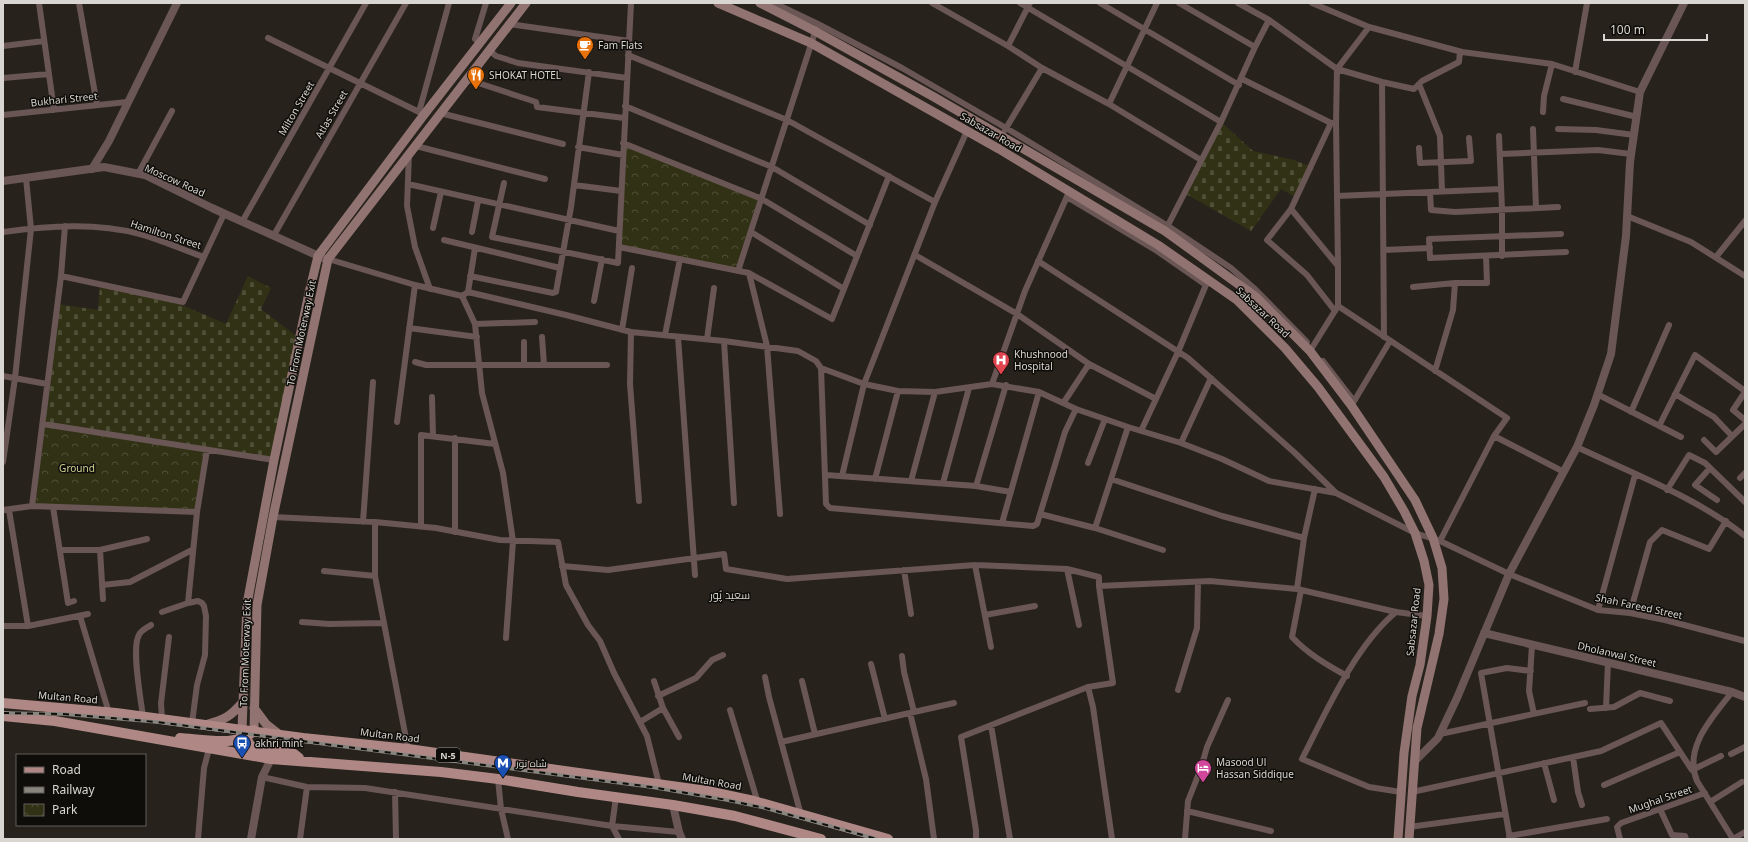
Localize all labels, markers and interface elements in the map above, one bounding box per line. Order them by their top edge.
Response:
scale bar [1604,16,1707,42]
text: 100 m [1610,21,1645,38]
cafe icon: Fam Flats [575,35,595,60]
place label: Fam Flats [598,38,643,52]
restaurant icon: SHOKAT HOTEL [466,65,486,90]
place label: SHOKAT HOTEL [489,68,561,82]
street label: Milton Street [275,78,317,138]
street label: Atlas Street [312,87,351,141]
street label: Bukhari Street [30,88,98,109]
street label: Sabsazar Road [958,109,1024,155]
street label: Moscow Road [142,160,208,200]
street label: Hamilton Street [129,216,204,252]
street label: To From Moterway Exit [283,279,319,387]
street label: Sabsazar Road [1233,283,1293,341]
place label: Khushnood Hospital [1014,347,1068,373]
hospital icon: Khushnood Hospital [991,350,1011,375]
park label: Ground [59,461,95,475]
district label: سعید پُور [709,587,750,602]
street label: Sabsazar Road [1402,587,1424,657]
street label: Shah Fareed Street [1594,590,1684,622]
street label: To From Moterway Exit [236,599,254,707]
street label: Dholanwal Street [1576,638,1658,670]
street label: Multan Road [38,687,98,707]
street label: Multan Road [359,724,421,746]
bus stop icon: akhri mint [232,733,252,758]
place label: akhri mint [255,736,304,750]
road number: N-5 [436,748,460,762]
metro station icon: شاہ نور [493,753,513,778]
legend [16,754,146,826]
place label: Masood Ul Hassan Siddique [1216,755,1294,781]
place label: شاہ نور [515,756,547,770]
hotel icon: Masood Ul Hassan Siddique [1193,758,1213,783]
text: Road [52,761,81,778]
street label: Multan Road [681,769,743,793]
text: Railway [52,781,96,798]
street label: Mughal Street [1626,781,1694,816]
text: Park [52,801,78,818]

